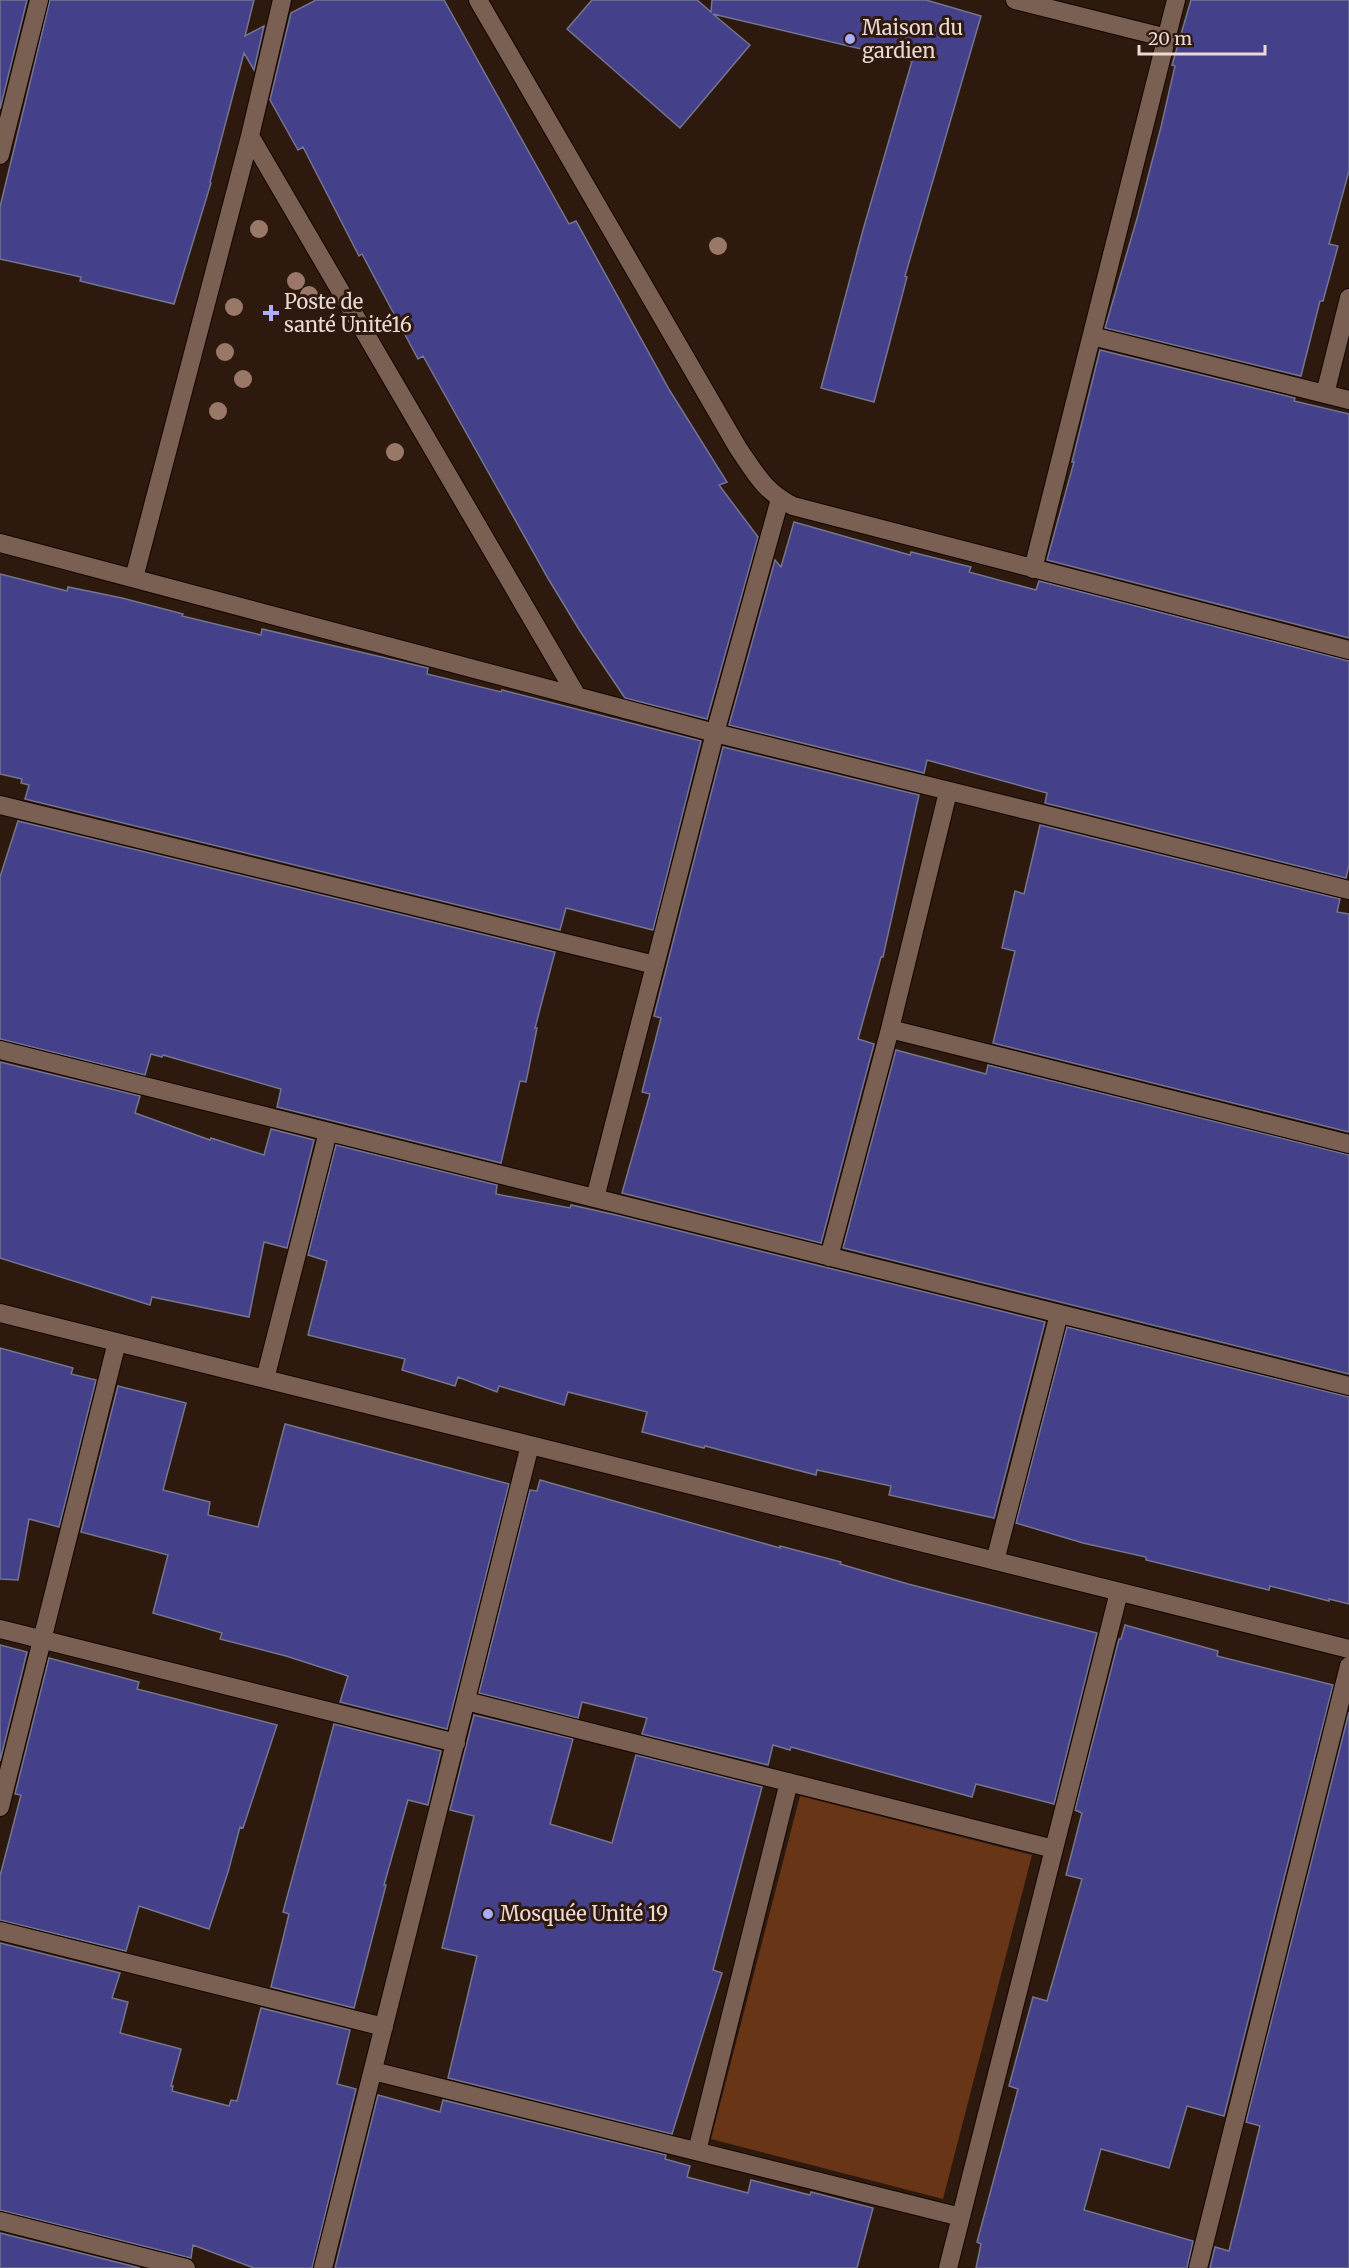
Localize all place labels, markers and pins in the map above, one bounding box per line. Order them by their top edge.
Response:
place label: Maison du gardien [862,15,963,63]
marker: Maison du gardien [843,32,857,46]
place label: Poste de santé Unité16 [284,289,412,337]
marker: Poste de santé Unité16 [262,304,280,322]
place label: Mosquée Unité 19 [500,1901,668,1926]
marker: Mosquée Unité 19 [481,1907,495,1921]

